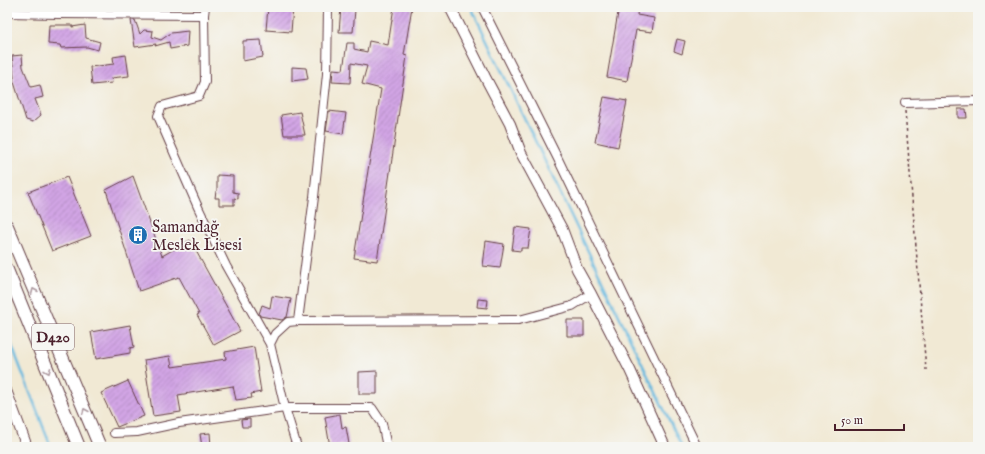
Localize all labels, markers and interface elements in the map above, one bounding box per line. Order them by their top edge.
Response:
place label: Samandağ Meslek Lisesi [152,218,242,256]
building icon: Samandağ Meslek Lisesi [127,224,149,246]
one-way arrow [31,288,39,295]
road number: D420 [32,324,74,350]
one-way arrow [43,367,51,374]
scale bar [835,406,904,432]
one-way arrow [81,408,89,415]
text: 50 m [841,413,863,428]

